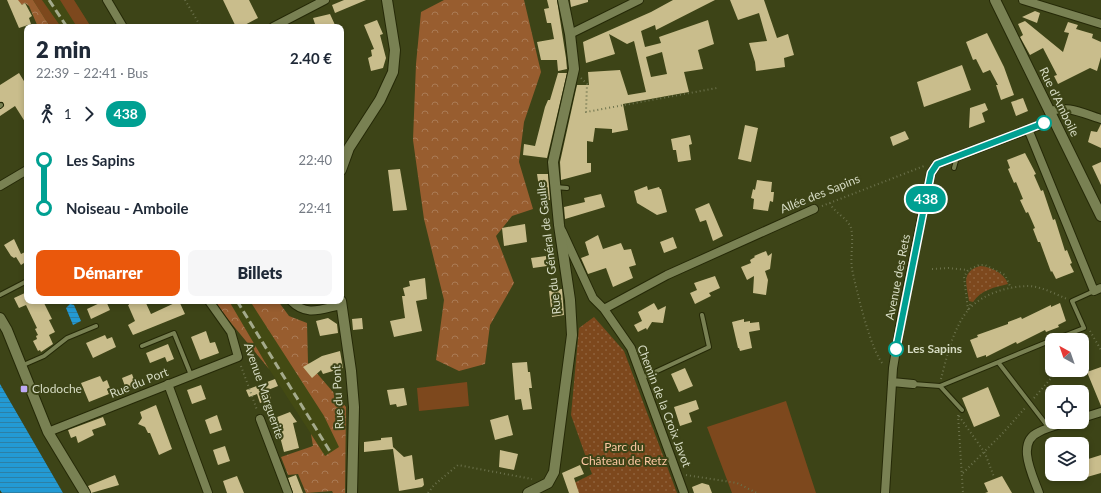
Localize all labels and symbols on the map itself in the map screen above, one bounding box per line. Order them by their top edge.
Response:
street label: Rue d'Amboile [1036,65,1083,139]
unlabelled marker [1036,115,1052,131]
street label: Allée des Sapins [778,171,862,216]
street label: Rue du Général de Gaulle [533,181,564,315]
line badge: 438 [903,186,949,212]
street label: Avenue des Rets [882,233,913,321]
north arrow [1045,333,1089,377]
street label: Avenue Marguerite [241,341,288,441]
marker: Les Sapins [888,341,904,357]
place label: Les Sapins [907,341,962,356]
street label: Chemin de la Croix Javot [634,343,695,470]
street label: Rue du Port [107,364,171,401]
street label: Rue du Pont [328,364,347,430]
place label: Clodoche [32,381,82,396]
marker: Clodoche [19,384,29,394]
park label: Parc du Château de Retz [581,439,668,468]

